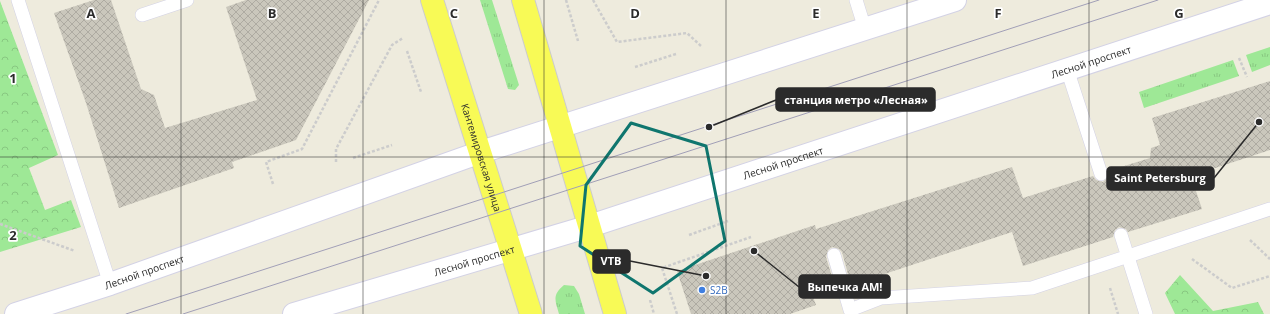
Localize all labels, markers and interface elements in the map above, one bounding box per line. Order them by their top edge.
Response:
text: A [87,4,96,22]
text: B [268,4,277,22]
text: C [450,4,458,22]
text: D [630,4,640,22]
text: E [812,4,820,22]
text: F [994,4,1002,22]
text: G [1174,4,1184,22]
street label: Лесной проспект [1049,42,1133,81]
text: 1 [9,69,17,87]
callout: станция метро «Лесная» [776,88,935,111]
text: станция метро «Лесная» [784,92,928,107]
street label: Кантемировская улица [458,102,505,213]
street label: Лесной проспект [741,143,825,182]
callout: Saint Petersburg [1107,167,1214,190]
text: Saint Petersburg [1114,170,1207,185]
text: 2 [9,226,17,244]
street label: Лесной проспект [432,242,517,279]
callout: VTB [593,250,630,273]
street label: Лесной проспект [103,251,186,292]
text: VTB [601,253,621,268]
callout: Выпечка АМ! [799,275,890,298]
text: Выпечка АМ! [807,279,883,294]
place label: S2B [710,283,728,297]
marker: S2B [697,285,707,295]

